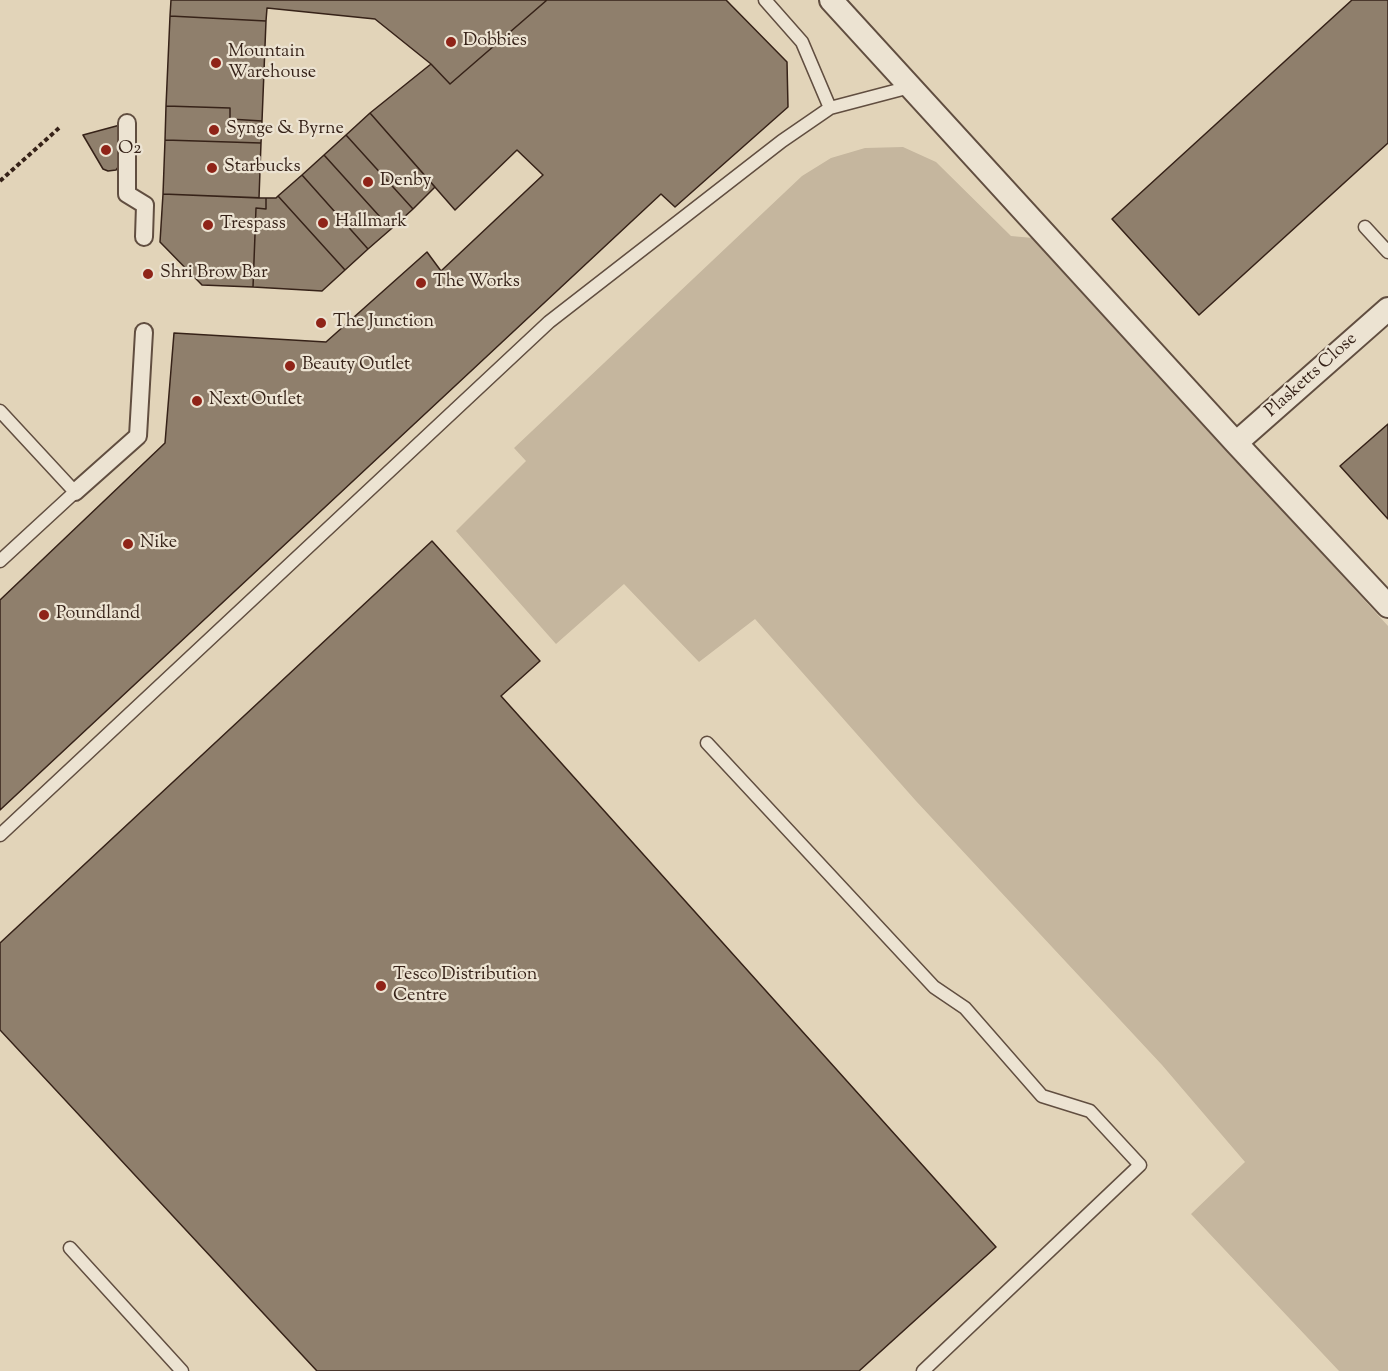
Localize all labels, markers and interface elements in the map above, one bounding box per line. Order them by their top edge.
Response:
place label: Dobbies [463,31,527,53]
marker: Dobbies [444,35,458,49]
place label: Mountain Warehouse [228,42,316,84]
marker: Mountain Warehouse [209,56,223,70]
place label: Synge & Byrne [226,119,344,141]
marker: Synge & Byrne [207,123,221,137]
place label: O2 [118,139,142,161]
marker: O2 [99,143,113,157]
place label: Starbucks [224,157,301,179]
marker: Starbucks [205,161,219,175]
place label: Denby [380,171,431,193]
marker: Denby [361,175,375,189]
place label: Hallmark [335,212,407,234]
place label: Trespass [220,214,286,236]
marker: Hallmark [316,216,330,230]
marker: Trespass [201,218,215,232]
place label: Shri Brow Bar [160,263,268,285]
marker: Shri Brow Bar [141,267,155,281]
place label: The Works [433,272,520,294]
marker: The Works [414,276,428,290]
place label: The Junction [333,312,434,334]
marker: The Junction [314,316,328,330]
street label: Plasketts Close [1262,329,1362,423]
place label: Beauty Outlet [302,355,410,377]
marker: Beauty Outlet [283,359,297,373]
place label: Next Outlet [209,390,302,412]
marker: Next Outlet [190,394,204,408]
place label: Nike [140,533,177,555]
marker: Nike [121,537,135,551]
place label: Poundland [56,604,140,626]
marker: Poundland [37,608,51,622]
place label: Tesco Distribution Centre [393,965,538,1008]
marker: Tesco Distribution Centre [374,979,388,993]

